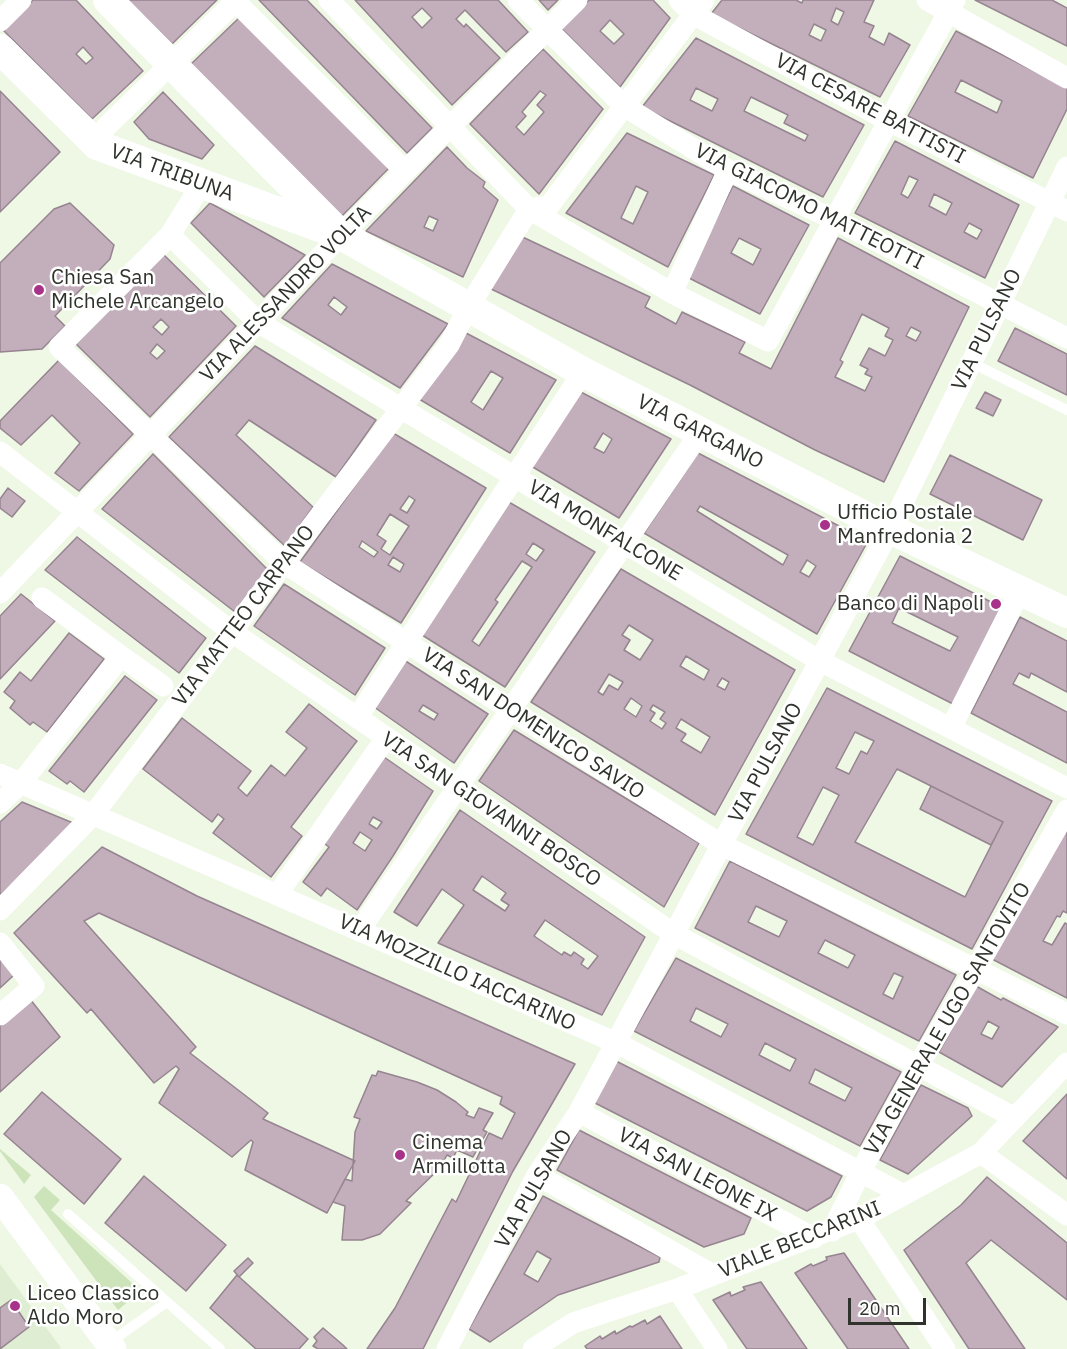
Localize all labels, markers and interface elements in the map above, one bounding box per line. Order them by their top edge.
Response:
street label: VIA CESARE BATTISTI [771,48,969,170]
street label: VIA GIACOMO MATTEOTTI [690,138,928,276]
street label: VIA TRIBUNA [107,139,237,207]
street label: VIA ALESSANDRO VOLTA [195,200,377,388]
place label: Chiesa San Michele Arcangelo [51,265,224,315]
street label: VIA PULSANO [947,265,1027,395]
marker: Chiesa San Michele Arcangelo [32,283,46,297]
street label: VIA GARGANO [633,389,767,475]
street label: VIA MONFALCONE [523,475,687,587]
place label: Ufficio Postale Manfredonia 2 [837,500,973,550]
marker: Ufficio Postale Manfredonia 2 [818,518,832,532]
street label: VIA MATTEO CARPANO [168,520,320,712]
place label: Banco di Napoli [837,591,984,617]
marker: Banco di Napoli [989,597,1003,611]
street label: VIA SAN DOMENICO SAVIO [417,643,649,805]
street label: VIA PULSANO [724,699,808,827]
street label: VIA SAN GIOVANNI BOSCO [376,727,606,893]
street label: VIA GENERALE UGO SANTOVITO [859,878,1037,1160]
street label: VIA MOZZILLO IACCARINO [335,909,579,1037]
street label: VIA SAN LEONE IX [613,1123,781,1227]
street label: VIA PULSANO [490,1125,578,1253]
place label: Cinema Armillotta [412,1130,506,1180]
marker: Cinema Armillotta [393,1148,407,1162]
street label: VIALE BECCARINI [715,1196,885,1284]
place label: Liceo Classico Aldo Moro [27,1281,159,1331]
scale bar [851,1286,929,1324]
text: 20 m [859,1297,901,1320]
marker: Liceo Classico Aldo Moro [8,1299,22,1313]

